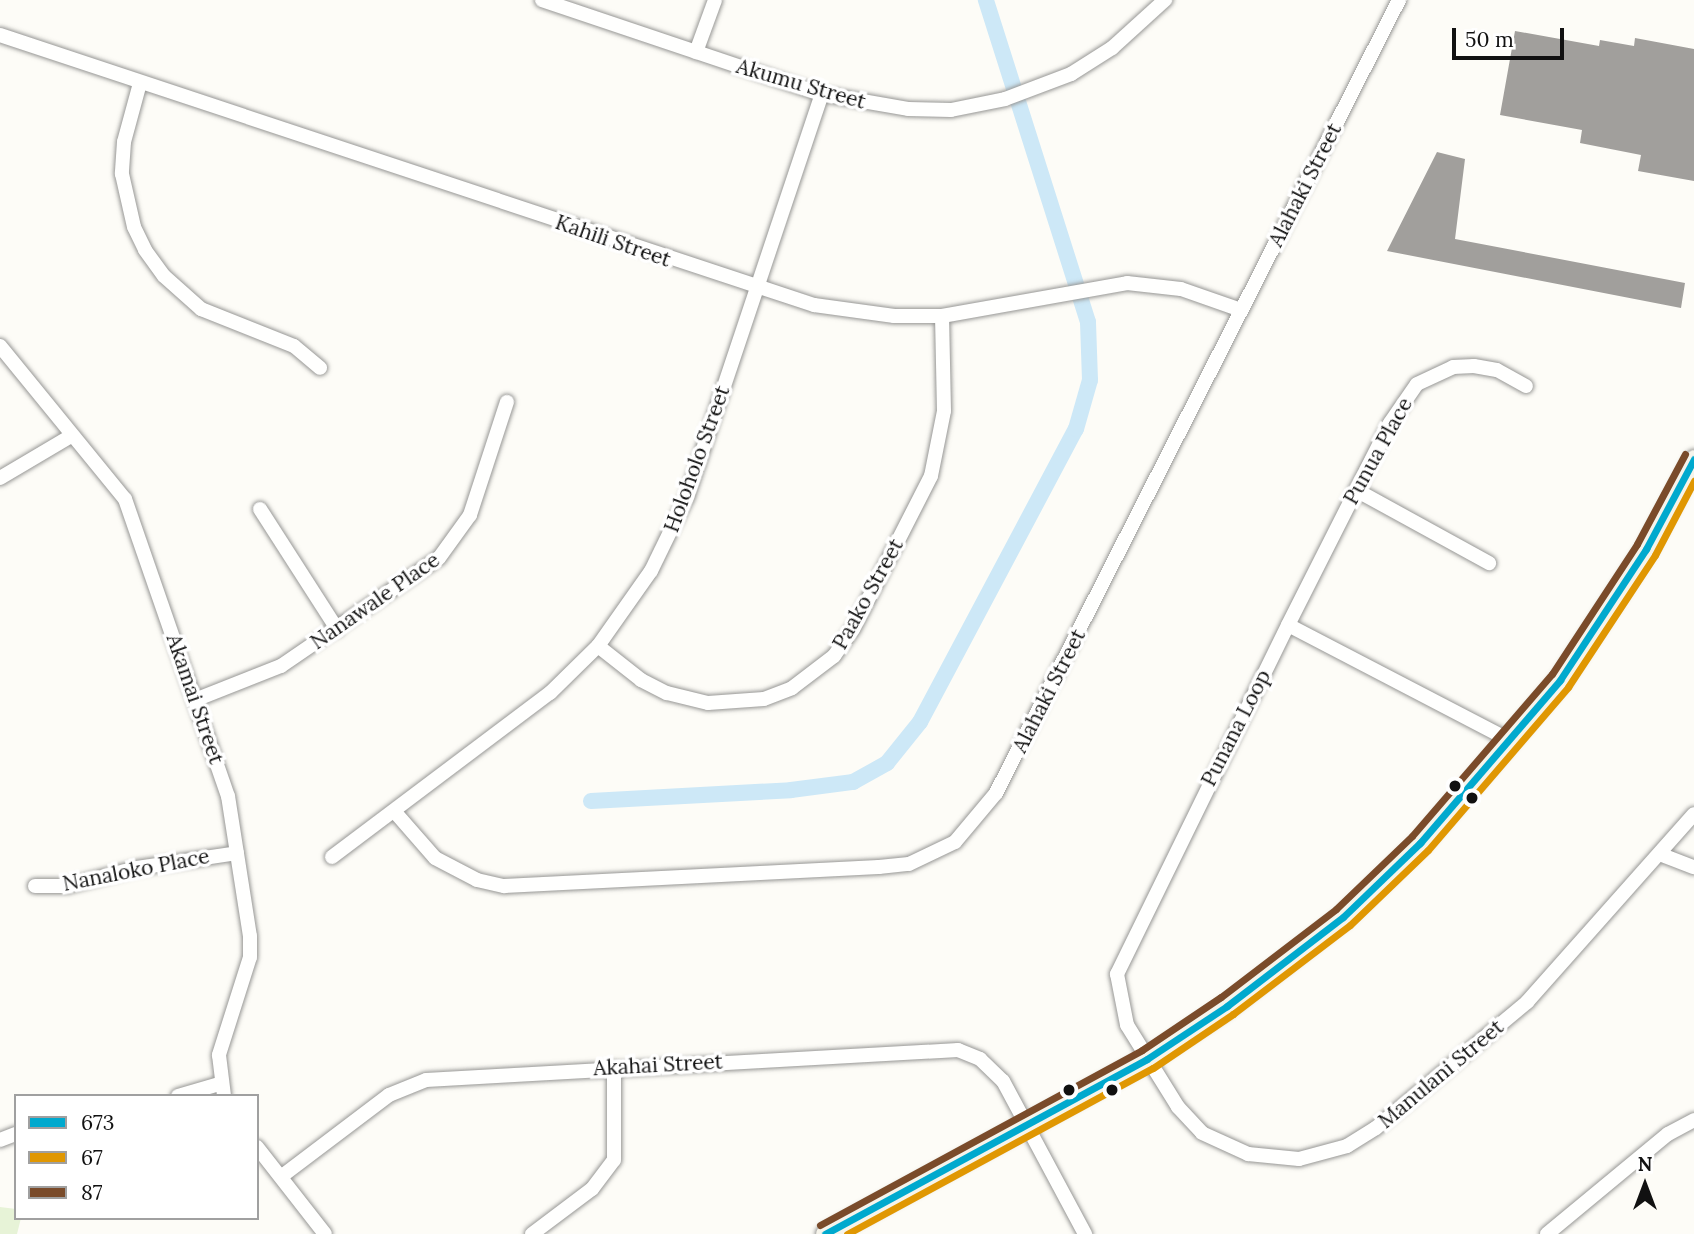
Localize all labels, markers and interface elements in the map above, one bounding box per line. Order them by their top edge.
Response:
scale bar [1456,14,1568,58]
text: 50 m [1465,26,1514,53]
street label: Akumu Street [733,54,869,114]
street label: Alahaki Street [1263,119,1347,251]
street label: Kahili Street [552,209,674,273]
street label: Holoholo Street [659,382,735,536]
street label: Punua Place [1338,393,1418,509]
street label: Paako Street [827,534,909,654]
street label: Nanawale Place [306,547,444,655]
street label: Alahaki Street [1007,625,1091,757]
street label: Akamai Street [161,631,229,767]
street label: Punana Loop [1196,666,1276,790]
unlabelled marker [1448,779,1462,793]
unlabelled marker [1465,791,1479,805]
street label: Nanaloko Place [61,843,211,897]
street label: Manulani Street [1373,1014,1509,1134]
street label: Akahai Street [593,1049,723,1081]
unlabelled marker [1062,1083,1076,1097]
unlabelled marker [1105,1083,1119,1097]
legend [14,1094,259,1220]
text: 673 [81,1109,114,1136]
text: 67 [81,1144,103,1171]
north arrow [1610,1150,1680,1220]
text: N [1638,1152,1652,1176]
text: 87 [81,1179,102,1206]

